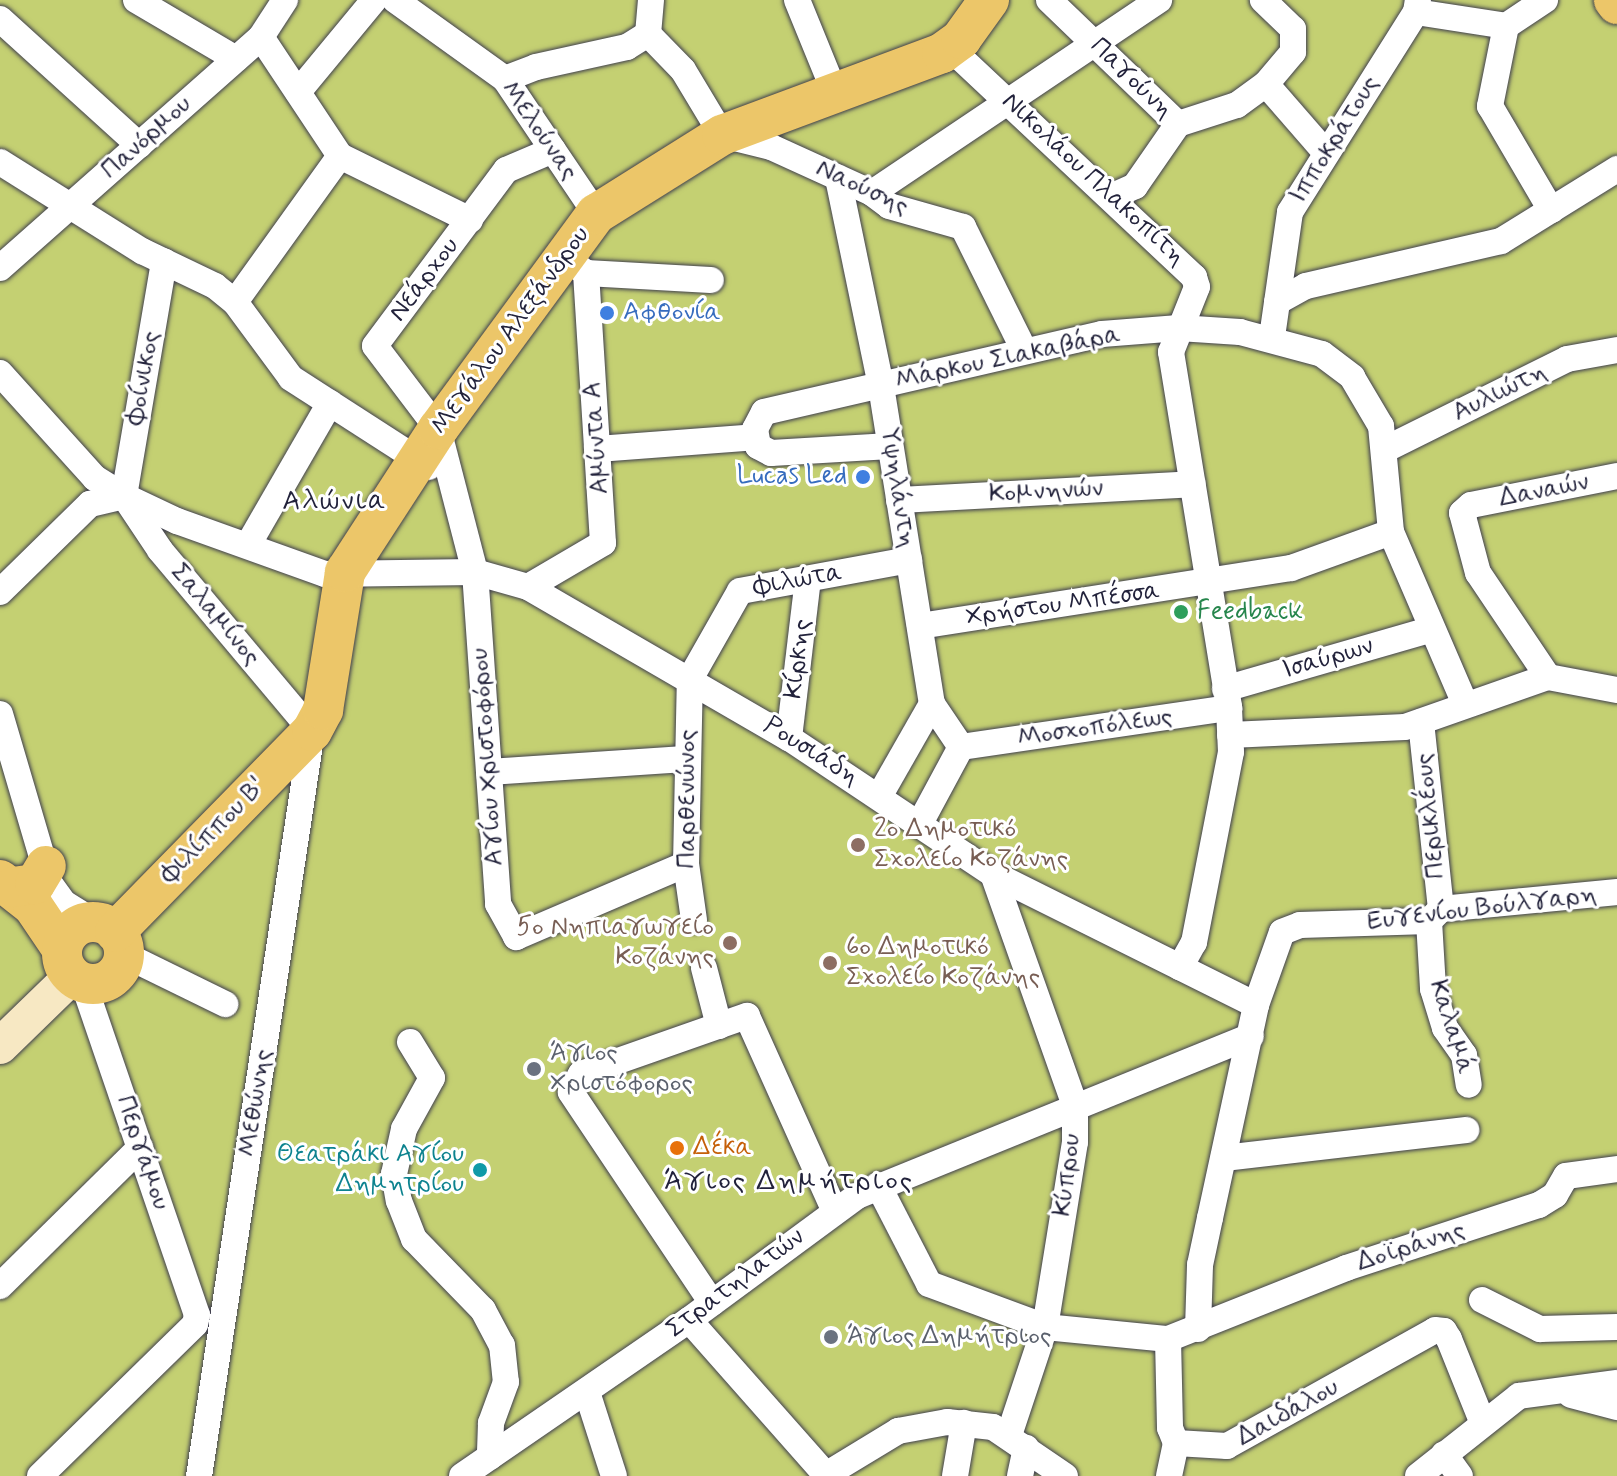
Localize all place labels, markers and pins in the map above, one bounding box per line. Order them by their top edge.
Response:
place label: Αφθονία [623,297,721,329]
marker: Αφθονία [598,304,616,322]
place label: Lucas Led [736,461,847,493]
marker: Lucas Led [854,468,872,486]
place label: Feedback [1197,596,1303,628]
marker: Feedback [1172,603,1190,621]
place label: 2ο Δημοτικό Σχολείο Κοζάνης [874,814,1068,876]
marker: 2ο Δημοτικό Σχολείο Κοζάνης [849,836,867,854]
place label: 5ο Νηπιαγωγείο Κοζάνης [516,912,714,974]
place label: 6ο Δημοτικό Σχολείο Κοζάνης [846,932,1040,994]
marker: 5ο Νηπιαγωγείο Κοζάνης [721,934,739,952]
marker: 6ο Δημοτικό Σχολείο Κοζάνης [821,954,839,972]
place label: Άγιος Χριστόφορος [550,1038,693,1100]
marker: Άγιος Χριστόφορος [525,1060,543,1078]
place label: Δέκα [693,1132,752,1164]
place label: Θεατράκι Αγίου Δημητρίου [277,1139,464,1200]
marker: Δέκα [668,1139,686,1157]
marker: Θεατράκι Αγίου Δημητρίου [471,1161,489,1179]
place label: Άγιος Δημήτριος [847,1321,1051,1353]
marker: Άγιος Δημήτριος [822,1328,840,1346]

